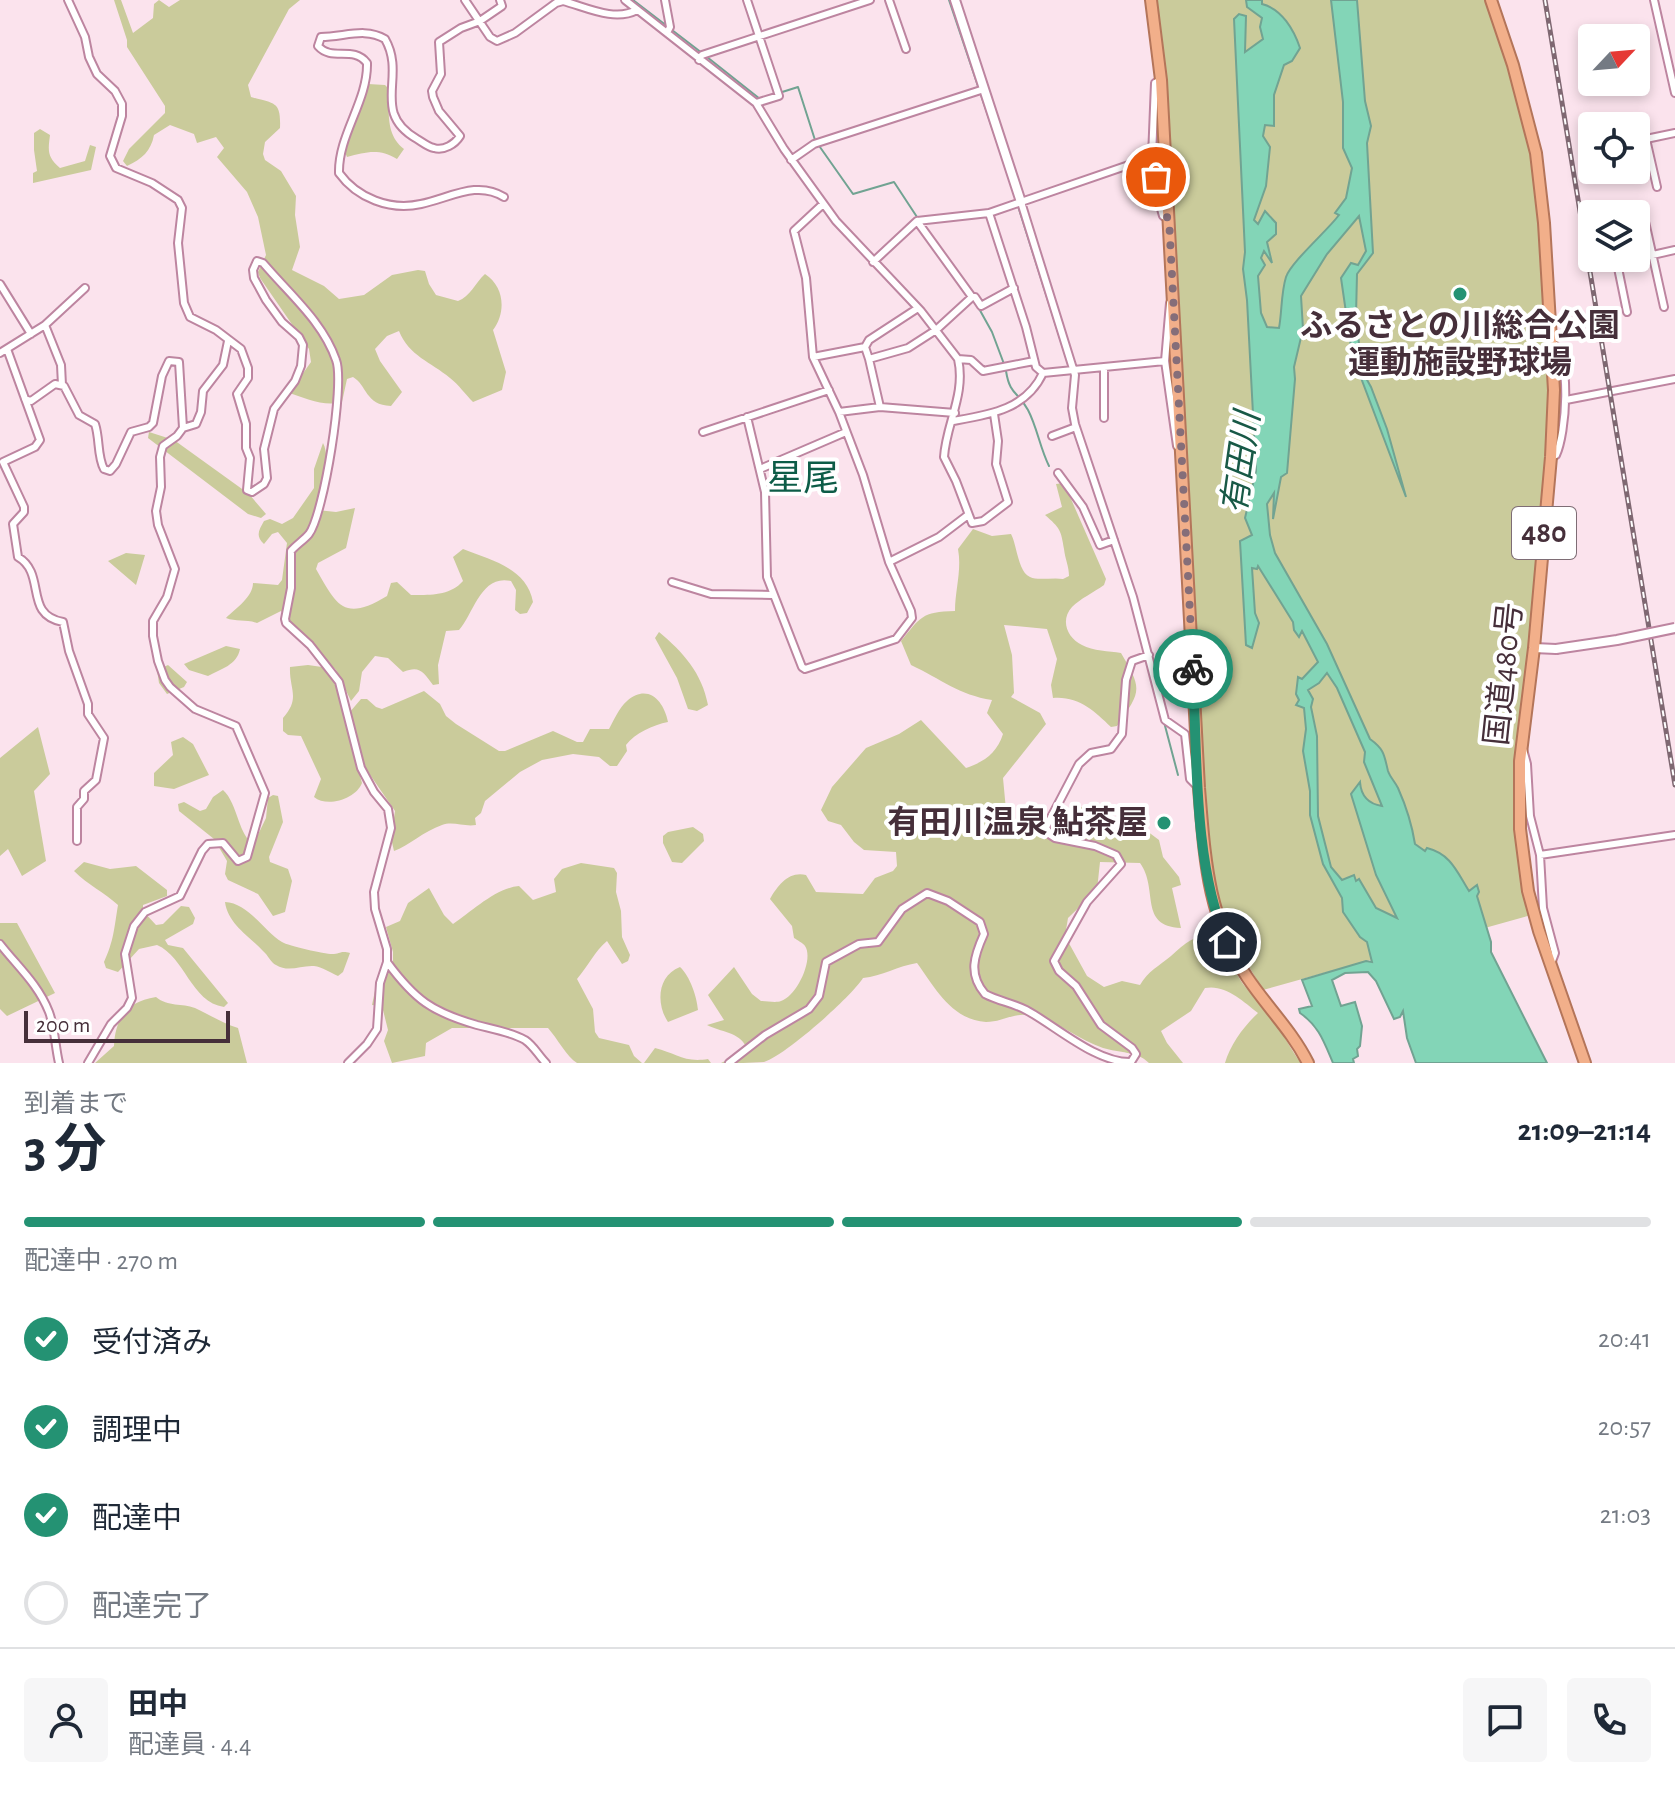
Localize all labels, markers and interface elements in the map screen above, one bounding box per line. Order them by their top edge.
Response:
north arrow [1578,24,1650,96]
map controls [1578,24,1650,272]
button: locate [1578,112,1650,184]
pin [1122,143,1190,211]
icon: bag [1134,155,1178,199]
button: layers [1578,200,1650,272]
marker: ふるさとの川総合公園 運動施設野球場 [1451,285,1469,303]
place label: ふるさとの川総合公園 運動施設野球場 [1300,308,1620,379]
water label: 有田川 [1216,407,1266,516]
district label: 星尾 [767,461,839,497]
road number: 480 [1512,507,1576,559]
street label: 国道480号 [1479,601,1527,747]
courier [1153,629,1233,709]
icon: bike [1171,647,1215,691]
place label: 有田川温泉 鮎茶屋 [887,805,1148,839]
marker: 有田川温泉 鮎茶屋 [1155,814,1173,832]
pin [1193,908,1261,976]
icon: home [1205,920,1249,964]
scale bar [24,1007,230,1043]
text: 200 m [36,1014,90,1036]
text: 到着まで [24,1091,128,1117]
text: 21:09–21:14 [1518,1116,1651,1146]
text: 3 分 [24,1124,106,1176]
text: 配達中 · 270 m [24,1248,178,1274]
icon: check [24,1317,68,1361]
text: 20:41 [1598,1326,1651,1352]
text: 受付済み [92,1328,212,1358]
icon: check [24,1405,68,1449]
text: 20:57 [1598,1414,1651,1440]
text: 調理中 [92,1416,182,1446]
icon: check [24,1493,68,1537]
text: 21:03 [1600,1502,1651,1528]
text: 配達中 [92,1504,182,1534]
text: 配達完了 [92,1592,212,1622]
button: person [24,1678,108,1762]
button: chat [1463,1678,1547,1762]
button: phone [1567,1678,1651,1762]
text: 田中 [128,1690,188,1720]
text: 配達員 · 4.4 [128,1732,252,1758]

